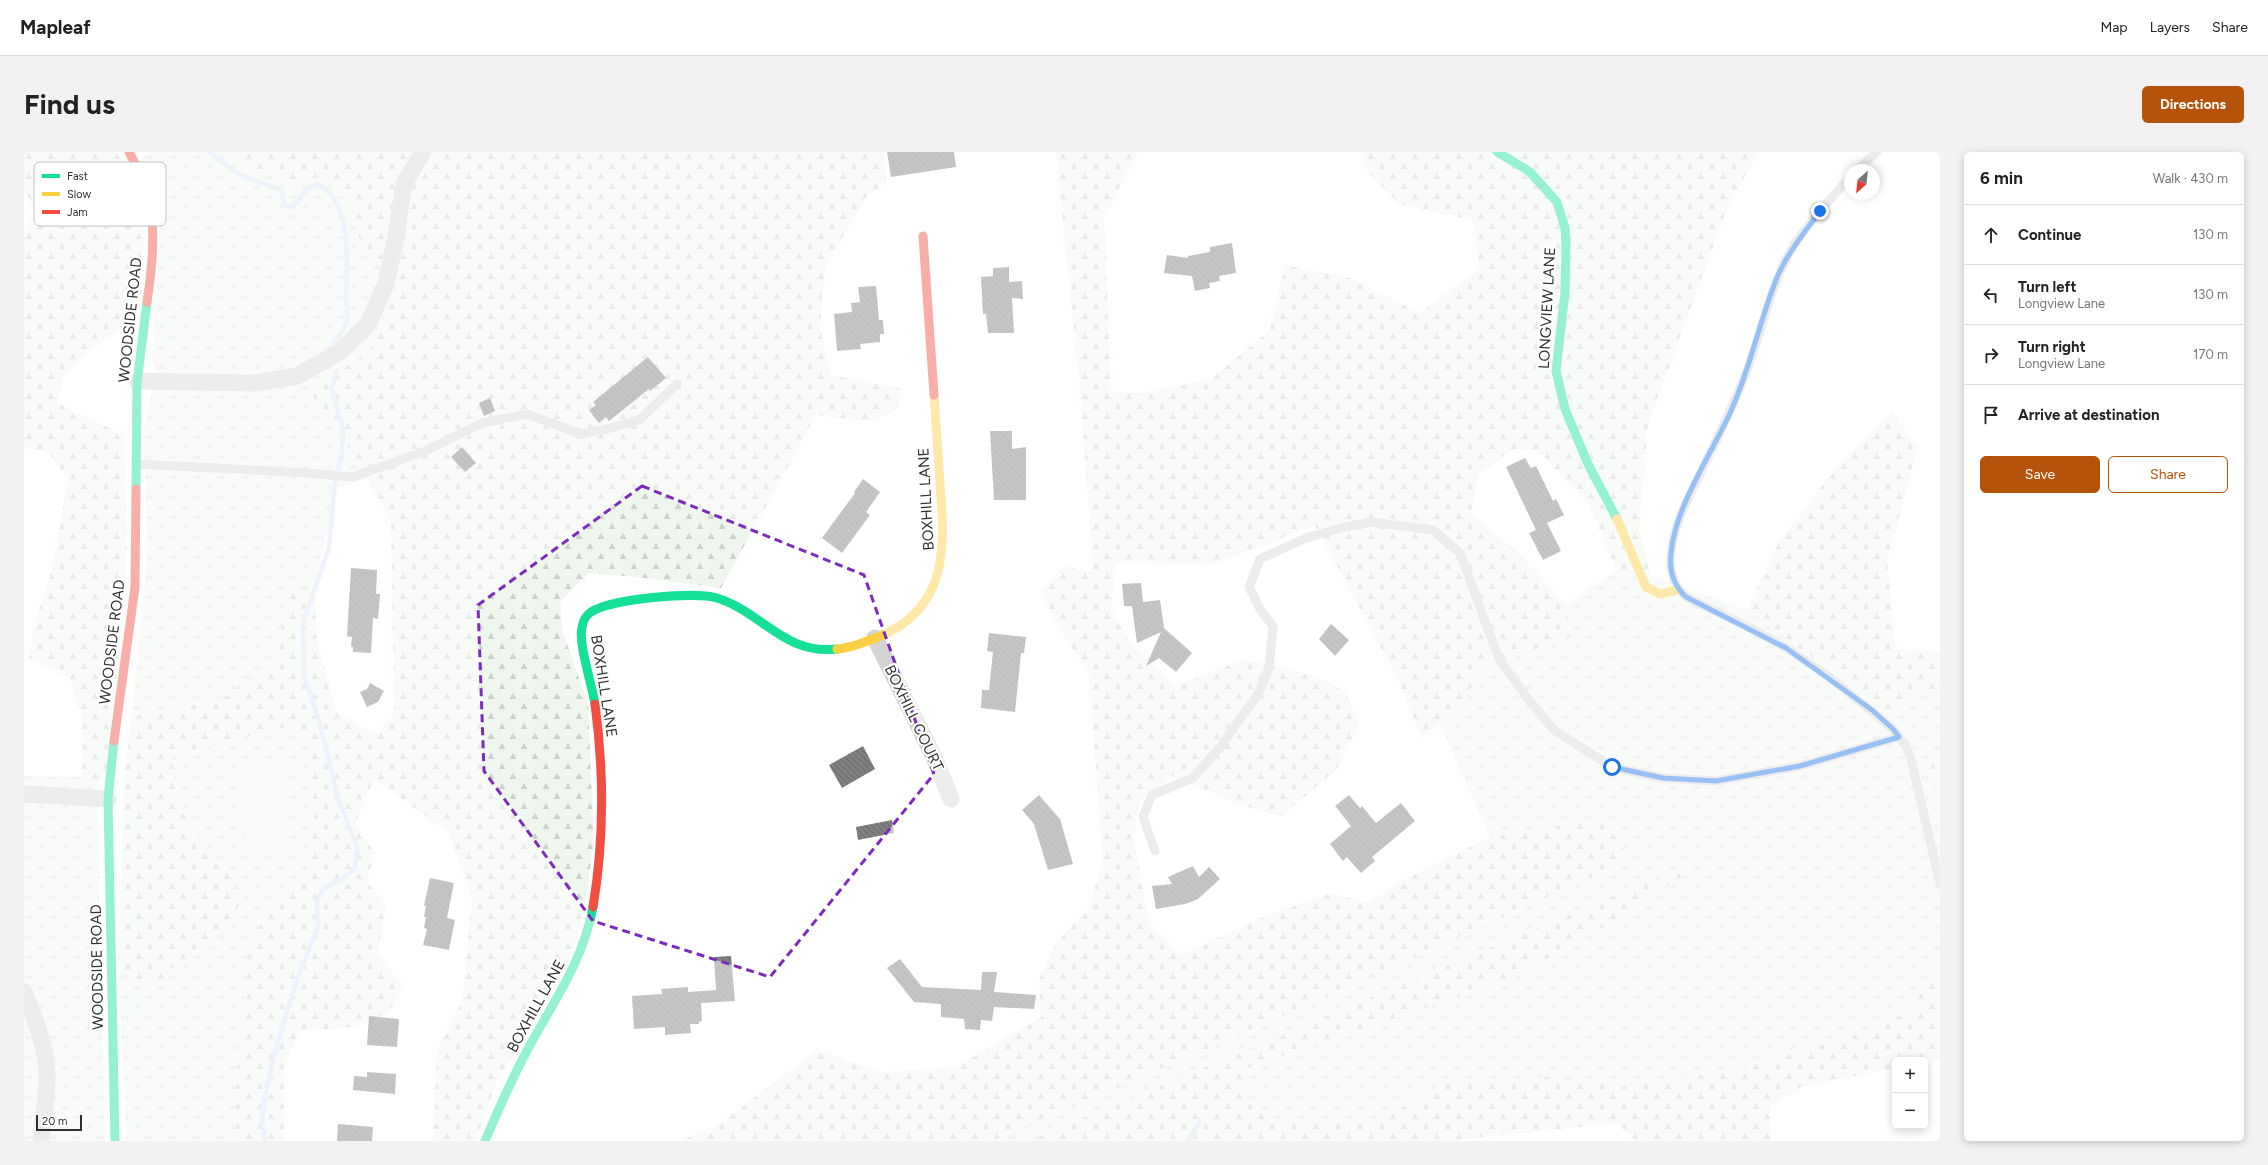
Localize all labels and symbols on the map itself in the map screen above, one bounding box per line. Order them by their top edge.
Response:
legend [34,162,166,226]
north arrow [1844,164,1880,200]
text: Fast [67,170,88,183]
text: Slow [67,188,91,201]
route end [1811,202,1829,220]
text: Jam [67,206,88,219]
street label: LONGVIEW LANE [1535,247,1559,369]
street label: WOODSIDE ROAD [114,257,146,383]
street label: BOXHILL LANE [914,447,938,551]
street label: WOODSIDE ROAD [95,579,129,705]
street label: BOXHILL LANE [587,634,621,738]
street label: BOXHILL COURT [881,662,948,774]
route start [1603,758,1621,776]
street label: WOODSIDE ROAD [87,904,107,1030]
street label: BOXHILL LANE [503,957,569,1055]
scale bar [36,1113,82,1132]

